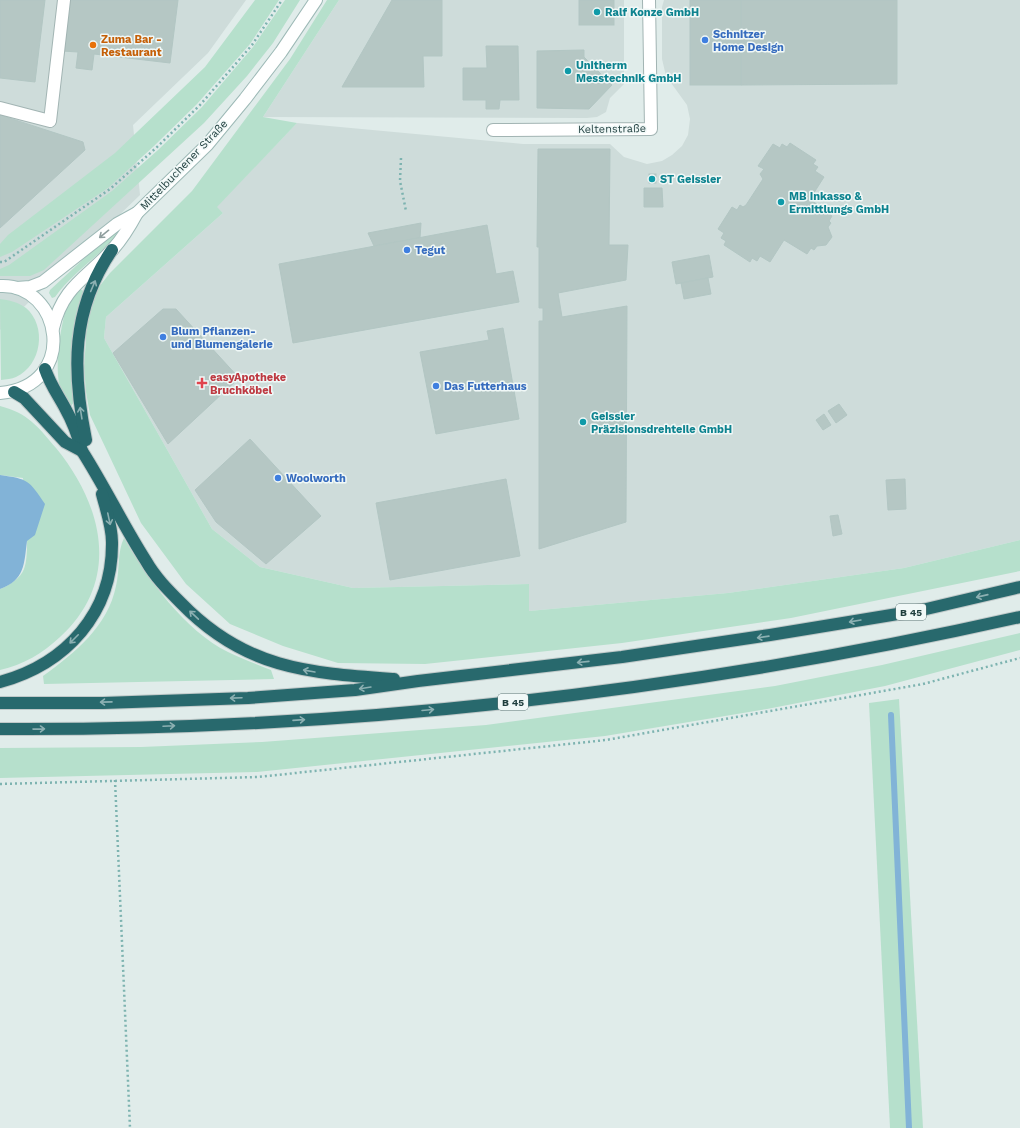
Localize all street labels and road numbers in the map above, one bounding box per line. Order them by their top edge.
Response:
street label: Mittelbuchener Straße [138,117,230,213]
street label: Keltenstraße [578,122,646,136]
road number: B 45 [896,604,926,620]
road number: B 45 [498,694,528,710]

